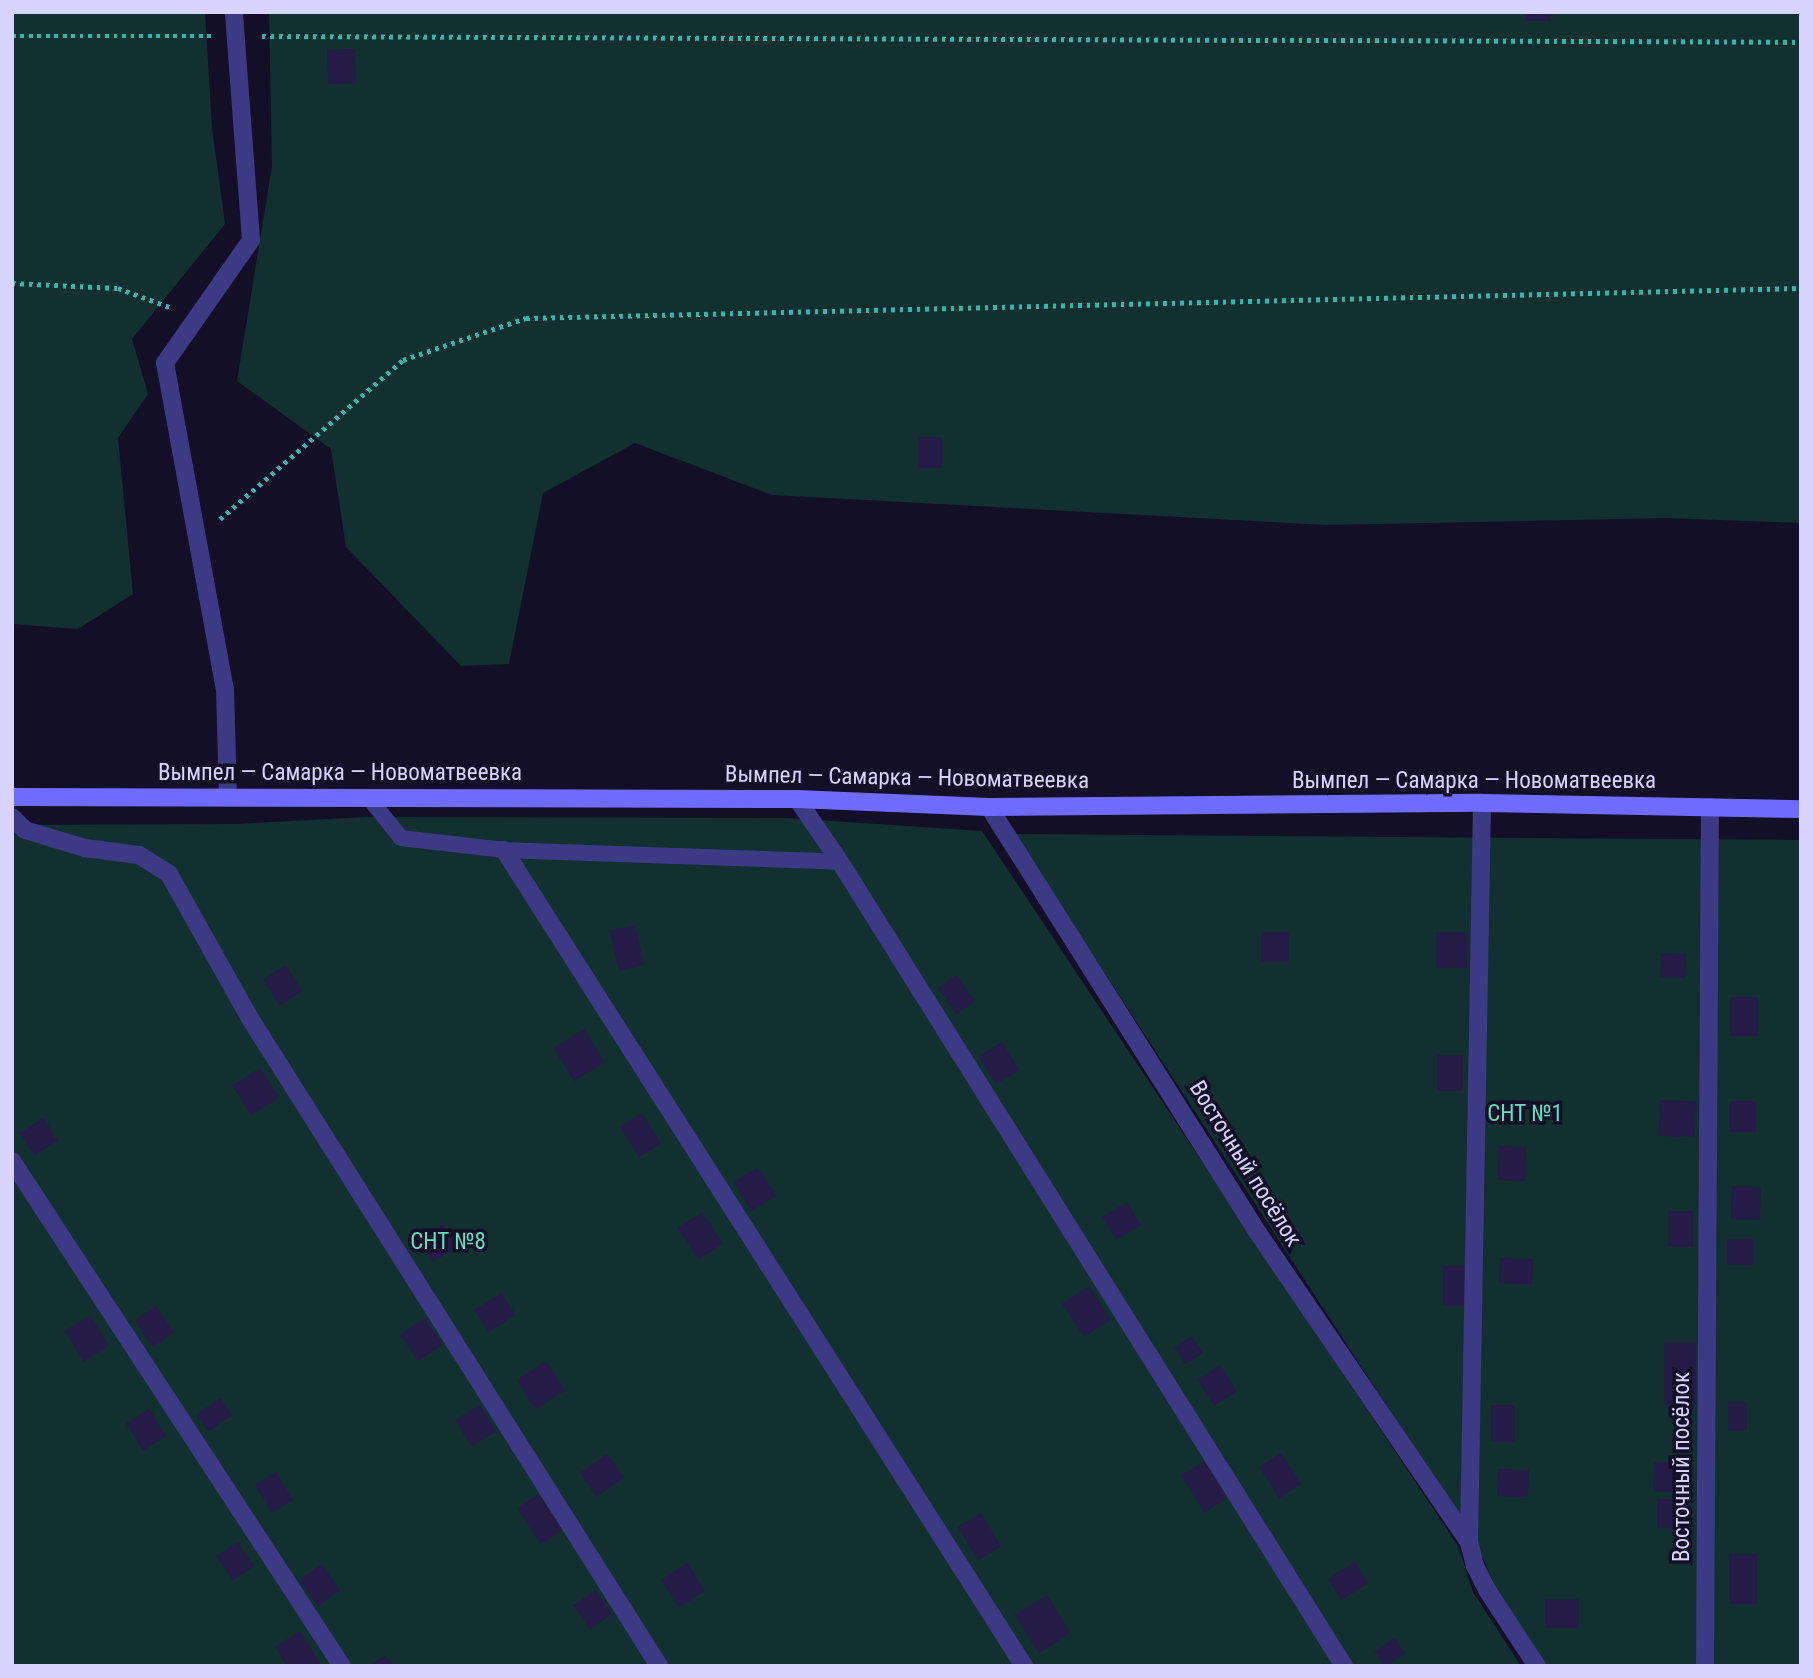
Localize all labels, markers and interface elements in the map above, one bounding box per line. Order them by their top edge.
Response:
street label: Вымпел — Самарка — Новоматвеевка [158,759,522,787]
street label: Вымпел — Самарка — Новоматвеевка [725,761,1089,795]
street label: Вымпел — Самарка — Новоматвеевка [1292,767,1656,795]
street label: Восточный посёлок [1183,1076,1307,1252]
park label: СНТ №1 [1487,1100,1563,1128]
park label: СНТ №8 [410,1228,486,1256]
street label: Восточный посёлок [1668,1372,1696,1562]

